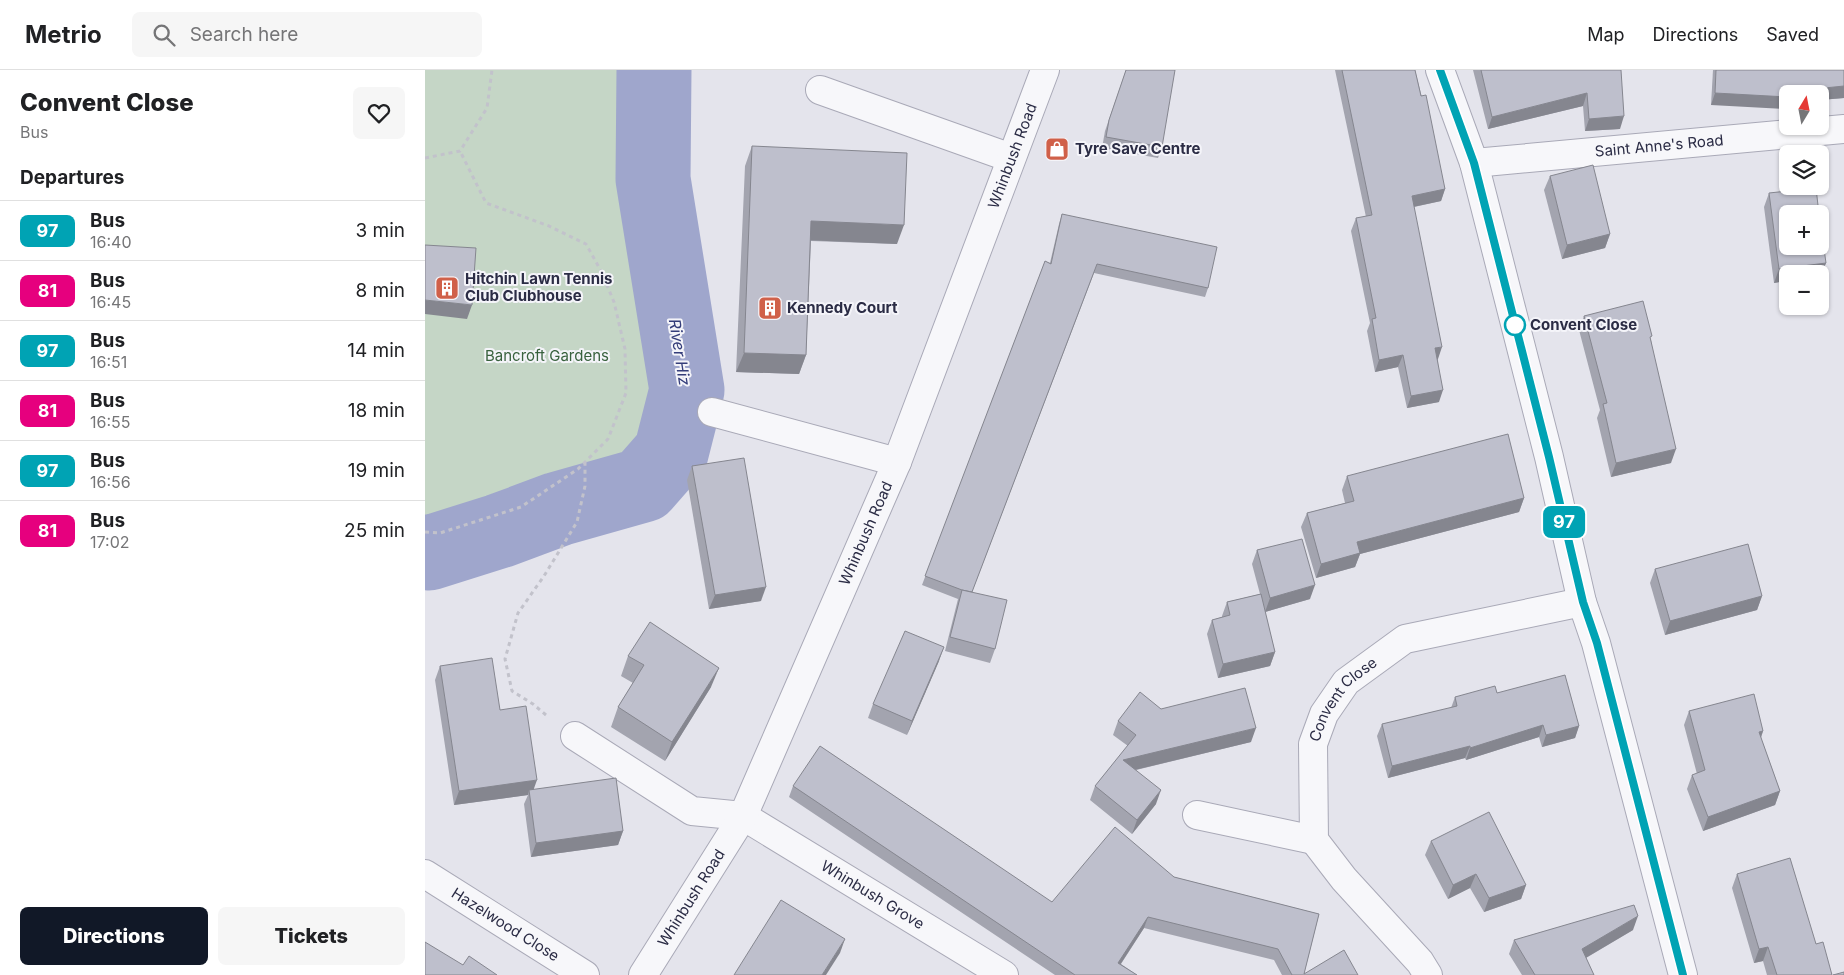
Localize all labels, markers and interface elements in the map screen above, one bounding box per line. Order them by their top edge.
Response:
search box [132,12,482,57]
text: Metrio [25,20,102,49]
icon: search [150,21,178,49]
text: Search here [190,23,298,46]
text: Map [1587,24,1625,45]
text: Directions [1653,24,1738,45]
text: Saved [1766,24,1819,45]
north arrow [1779,85,1829,135]
map controls [1779,85,1829,315]
button: heart [353,87,405,139]
text: Convent Close [20,88,194,117]
street label: Whinbush Road [984,100,1041,211]
text: Bus [20,122,48,142]
street label: Saint Anne's Road [1594,130,1724,161]
shop icon: Tyre Save Centre [1044,136,1070,162]
place label: Tyre Save Centre [1075,139,1200,158]
button: layers [1779,145,1829,195]
text: Departures [20,166,124,189]
button: + [1779,205,1829,255]
text: Bus [90,209,125,232]
text: 3 min [355,219,405,242]
text: 97 [37,220,58,241]
text: 16:40 [90,232,131,252]
button: − [1779,265,1829,315]
text: Bus [90,269,125,292]
place label: Hitchin Lawn Tennis Club Clubhouse [465,269,613,305]
building icon: Hitchin Lawn Tennis Club Clubhouse [434,275,460,301]
text: 8 min [355,279,405,302]
text: 81 [38,280,57,301]
text: 16:45 [90,292,131,312]
building icon: Kennedy Court [757,295,783,321]
place label: Kennedy Court [787,298,898,317]
marker: Convent Close [1504,314,1526,336]
place label: Convent Close [1530,315,1637,334]
water label: River Hiz [665,317,695,387]
text: Bus [90,329,125,352]
text: 14 min [347,339,405,362]
text: 97 [37,340,58,361]
park label: Bancroft Gardens [485,346,609,365]
text: 16:51 [90,352,127,372]
text: Bus [90,389,125,412]
text: 18 min [348,399,405,422]
text: 81 [38,400,57,421]
text: 16:55 [90,412,131,432]
text: Bus [90,449,125,472]
text: 19 min [348,459,405,482]
text: 97 [37,460,58,481]
text: 16:56 [90,472,131,492]
street label: Whinbush Road [835,478,896,588]
line badge: 97 [1541,506,1587,538]
text: Bus [90,509,125,532]
text: 97 [1553,511,1575,532]
text: 25 min [344,519,405,542]
text: 81 [38,520,57,541]
text: 17:02 [90,532,129,552]
street label: Convent Close [1305,653,1380,744]
street label: Whinbush Road [653,845,729,950]
street label: Whinbush Grove [818,856,928,933]
street label: Hazelwood Close [448,883,563,965]
button: Directions [20,907,208,965]
button: Tickets [218,907,405,965]

